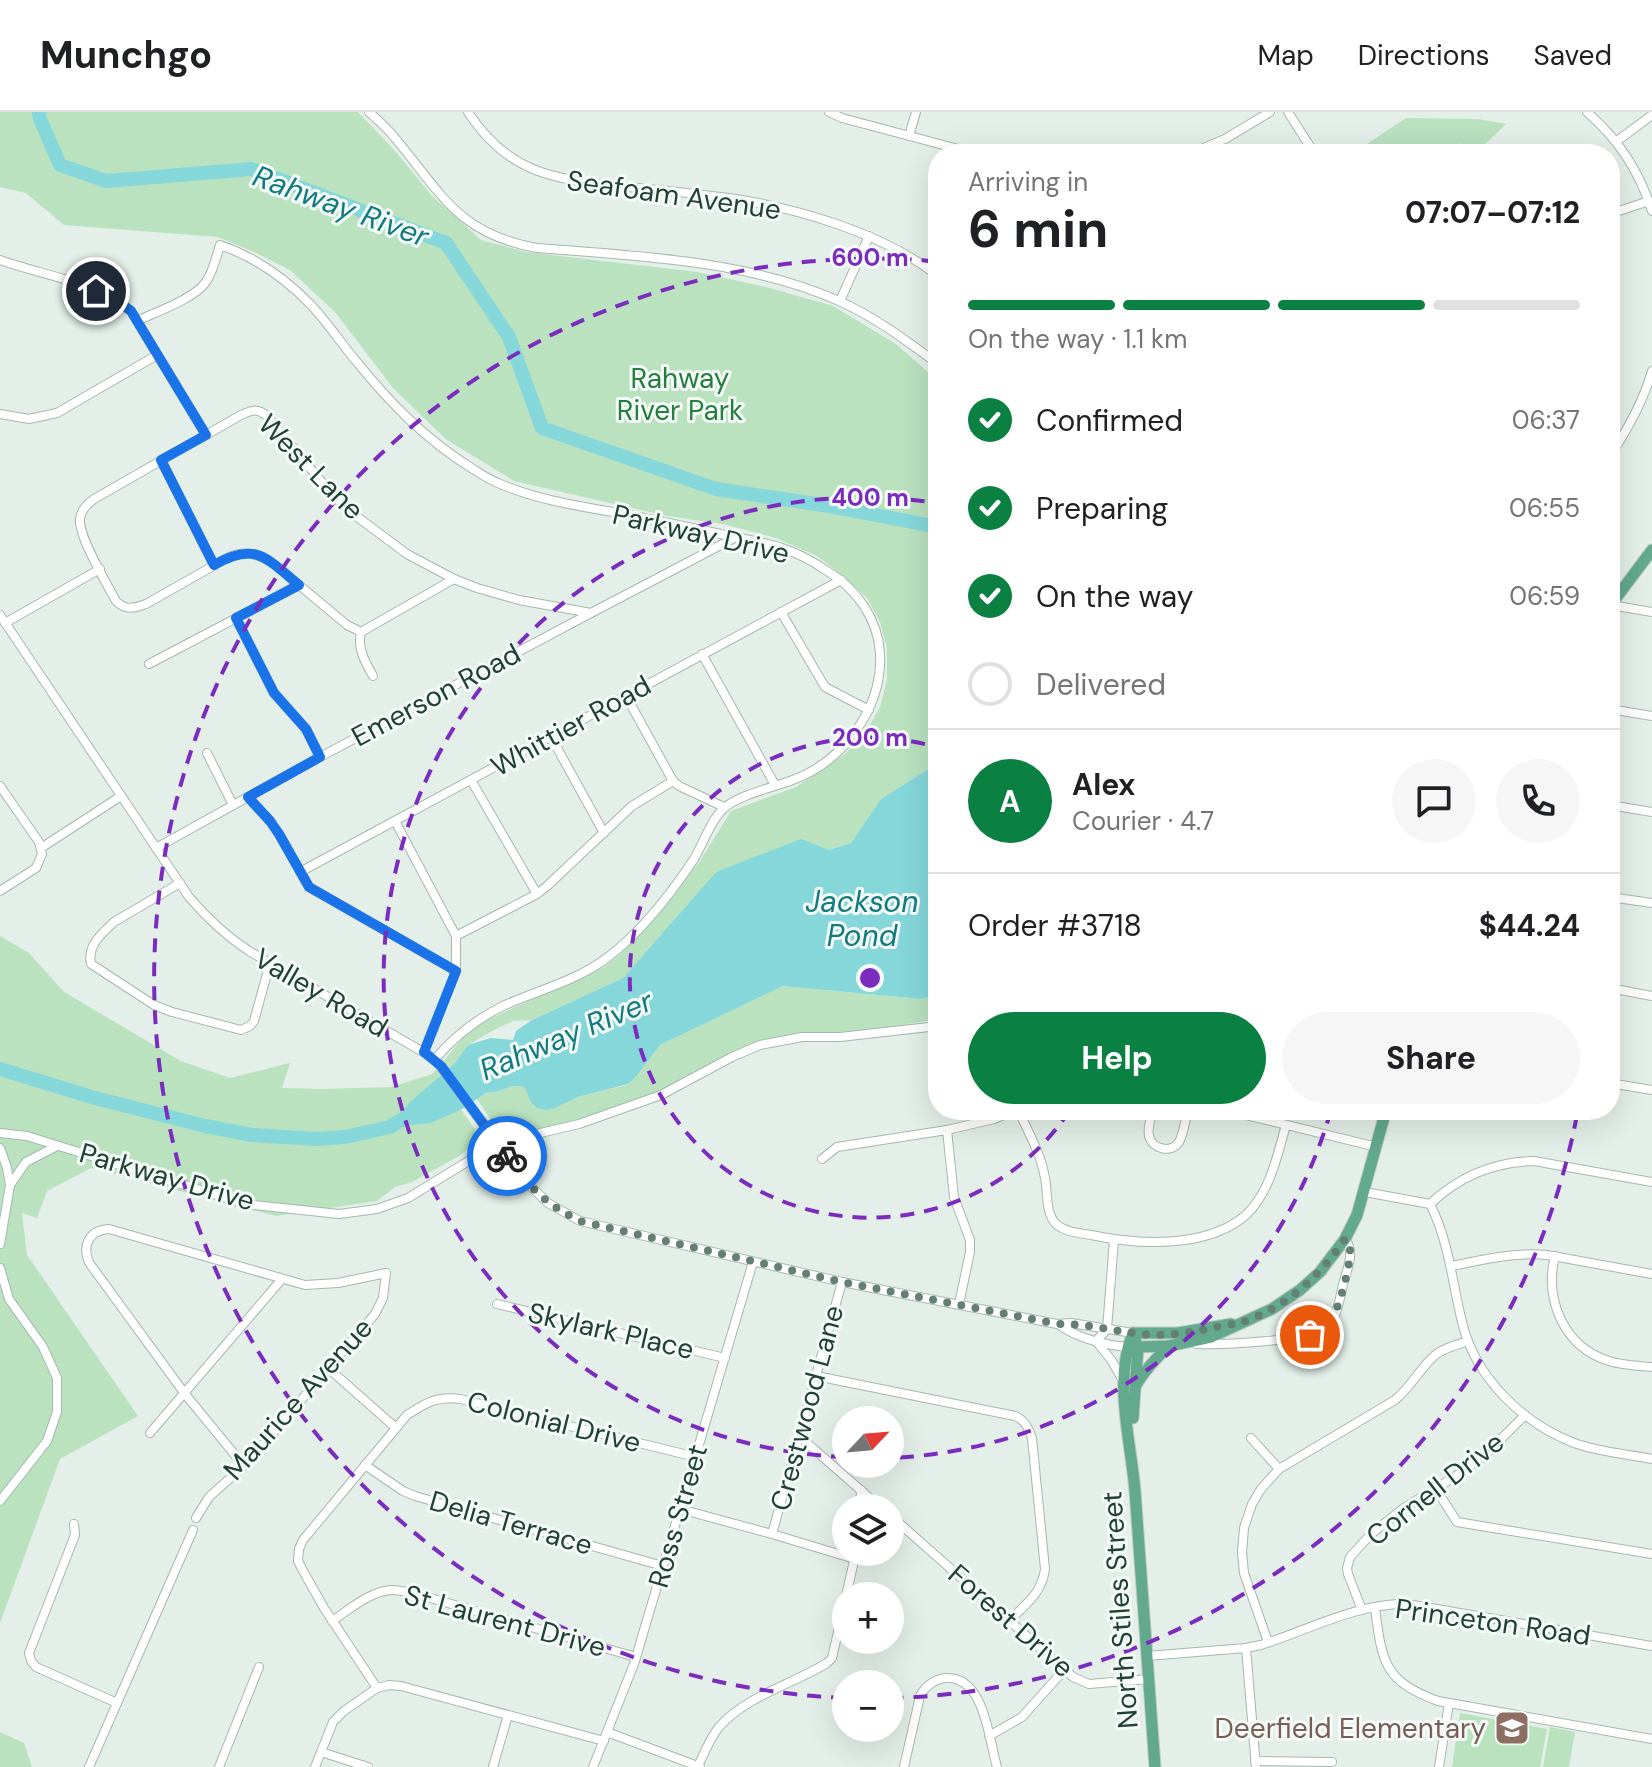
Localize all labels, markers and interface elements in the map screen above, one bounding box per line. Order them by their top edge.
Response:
text: Munchgo [40,30,212,80]
text: Map [1257,37,1314,74]
text: Directions [1358,37,1490,74]
text: Saved [1534,37,1612,74]
water label: Rahway River [248,156,435,256]
street label: Seafoam Avenue [565,162,783,228]
text: Arriving in [968,165,1088,199]
text: 07:07–07:12 [1405,193,1580,232]
text: 6 min [968,195,1108,263]
text: 600 m [831,242,909,273]
pin [62,257,130,325]
icon: home [74,269,118,313]
text: On the way · 1.1 km [968,322,1187,356]
park label: Rahway River Park [617,360,743,429]
icon: check [968,398,1012,442]
text: Confirmed [1036,401,1183,440]
text: 06:37 [1512,403,1580,437]
street label: West Lane [250,406,372,528]
text: 400 m [831,482,909,513]
icon: check [968,486,1012,530]
text: Preparing [1036,489,1168,528]
text: 06:55 [1509,491,1580,525]
street label: Parkway Drive [609,496,793,572]
icon: check [968,574,1012,618]
text: On the way [1036,577,1193,616]
text: 06:59 [1509,579,1580,613]
street label: Emerson Road [345,635,527,755]
text: Delivered [1036,665,1166,704]
street label: Whittier Road [484,667,658,785]
text: 200 m [832,722,908,753]
button: chat [1392,759,1476,843]
button: phone [1496,759,1580,843]
text: Alex [1072,765,1135,804]
text: A [999,782,1021,821]
text: Courier · 4.7 [1072,804,1214,838]
water label: Jackson Pond [806,882,918,955]
text: Order #3718 [968,906,1142,945]
text: $44.24 [1479,906,1580,945]
street label: Valley Road [247,940,395,1046]
centre of rings [856,964,884,992]
water label: Rahway River [474,981,659,1089]
button: Help [968,1012,1266,1104]
button: Share [1282,1012,1580,1104]
courier [467,1116,547,1196]
street label: Parkway Drive [75,1134,259,1220]
icon: bike [485,1134,529,1178]
street label: Skylark Place [525,1294,697,1368]
street label: Crestwood Lane [762,1301,852,1515]
pin [1276,1301,1344,1369]
street label: Maurice Avenue [215,1310,381,1488]
icon: bag [1288,1313,1332,1357]
street label: Colonial Drive [463,1383,645,1461]
north arrow [832,1406,904,1478]
map controls [832,1406,904,1742]
street label: Cornell Drive [1358,1424,1512,1554]
street label: Ross Street [640,1440,716,1592]
street label: Delia Terrace [425,1482,597,1564]
street label: North Stiles Street [1093,1490,1147,1730]
button: layers [832,1494,904,1566]
street label: Forest Drive [940,1556,1082,1686]
street label: St Laurent Drive [400,1576,610,1666]
button: + [832,1582,904,1654]
street label: Princeton Road [1393,1590,1593,1654]
button: − [832,1670,904,1742]
school or university icon: Deerfield Elementary [1493,1709,1531,1747]
place label: Deerfield Elementary [1215,1710,1486,1747]

